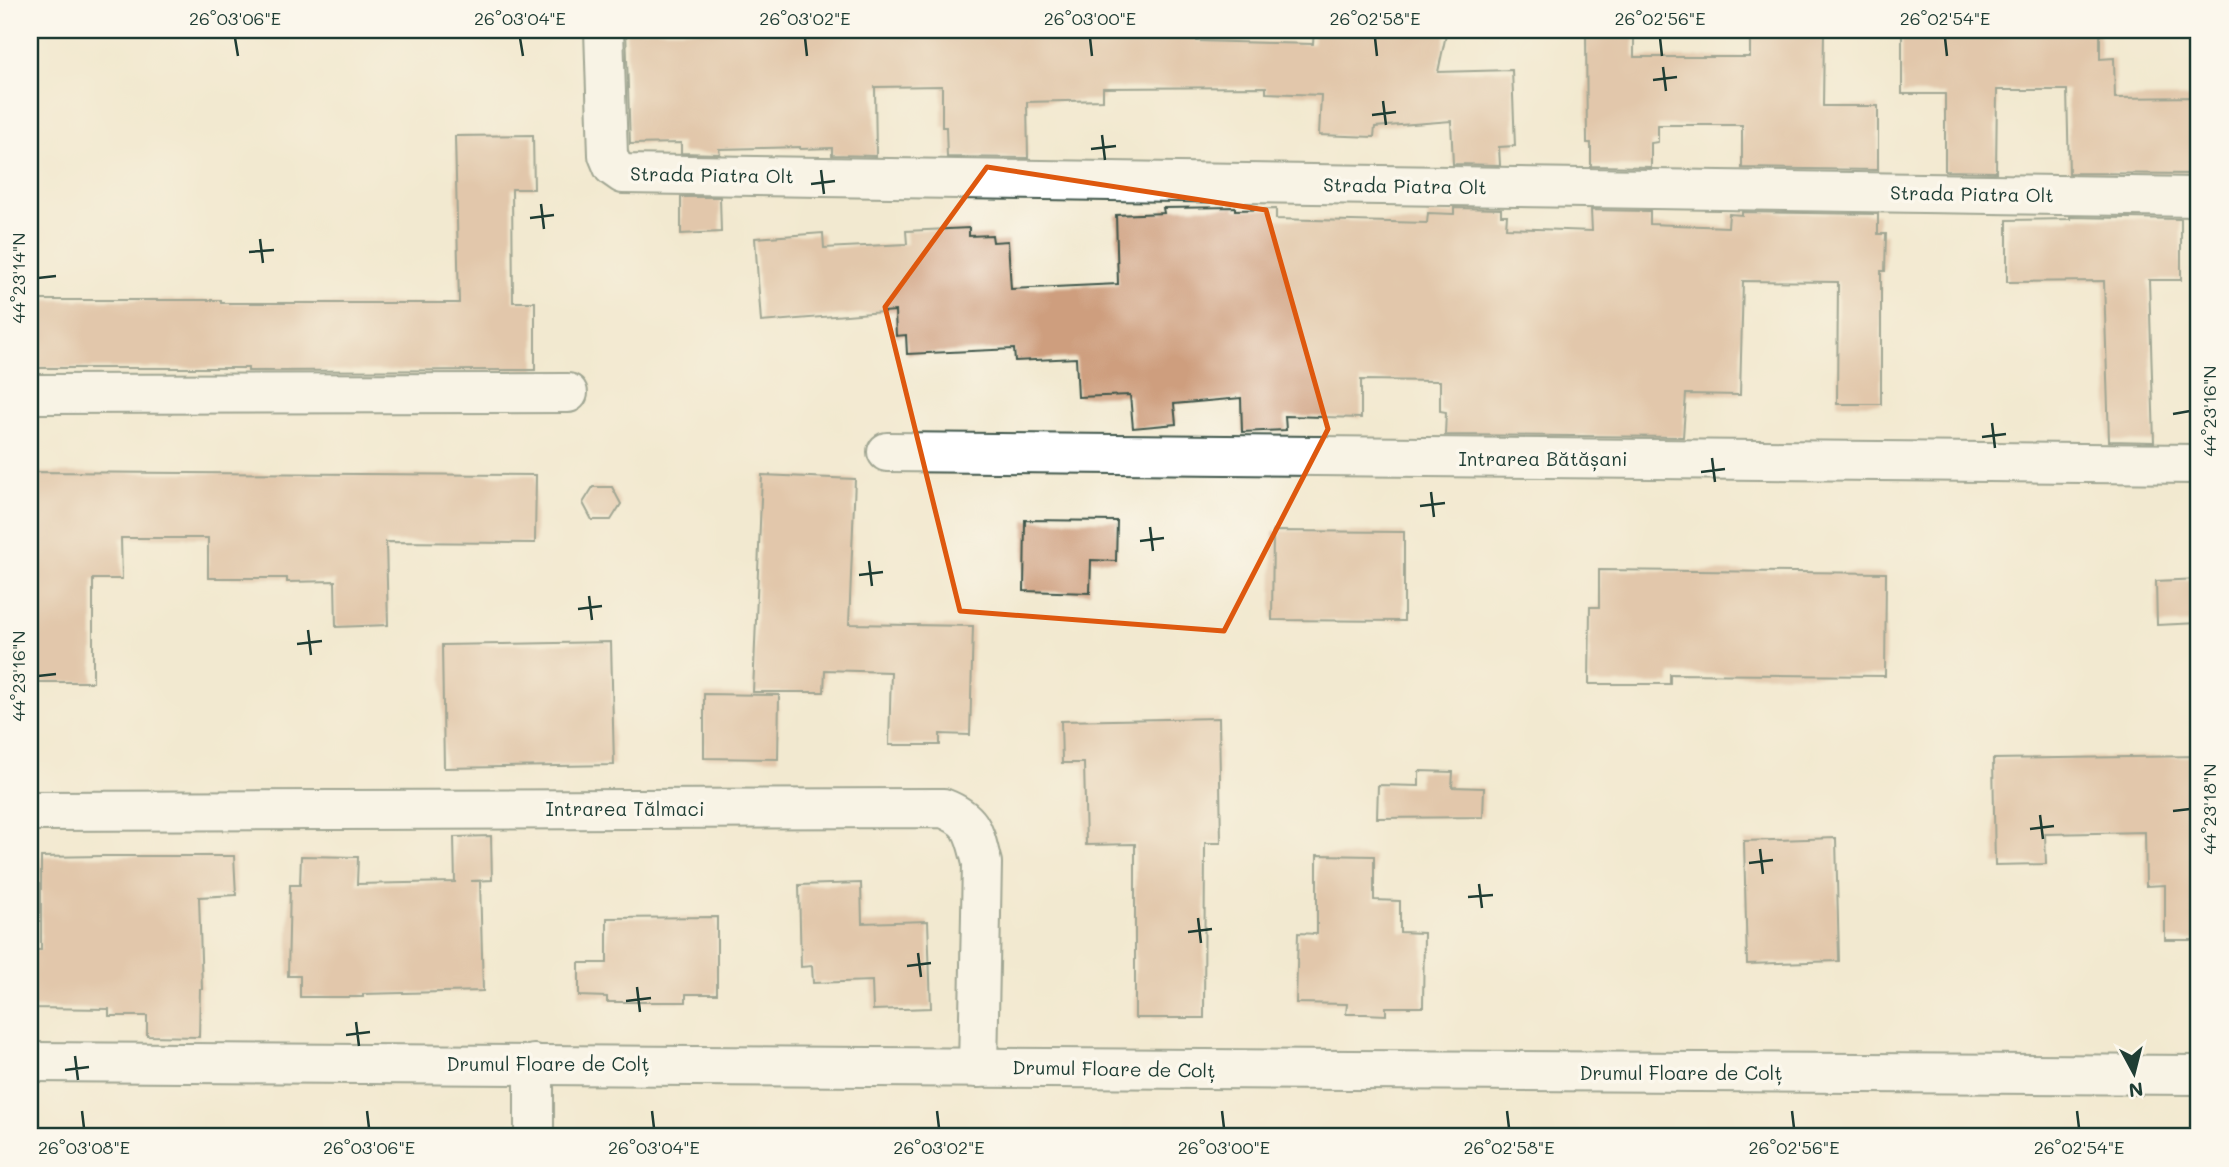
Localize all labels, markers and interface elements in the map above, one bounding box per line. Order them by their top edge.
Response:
text: 26°03'06"E [189,6,281,30]
text: 26°03'04"E [474,6,566,30]
text: 26°03'02"E [759,6,851,30]
text: 26°03'00"E [1044,6,1136,30]
text: 26°02'58"E [1330,6,1421,30]
text: 26°02'56"E [1615,6,1705,30]
text: 26°02'54"E [1900,6,1990,30]
street label: Strada Piatra Olt [630,161,794,188]
street label: Strada Piatra Olt [1323,172,1487,199]
street label: Strada Piatra Olt [1890,180,2054,207]
text: 44°23'14"N [6,233,30,323]
text: 44°23'16"N [2197,365,2221,457]
street label: Intrarea Bătășani [1458,446,1628,472]
text: 44°23'16"N [6,630,30,722]
text: 44°23'18"N [2197,763,2221,855]
street label: Intrarea Tălmaci [546,796,704,821]
north arrow [2100,1038,2170,1108]
street label: Drumul Floare de Colț [446,1051,650,1077]
street label: Drumul Floare de Colț [1012,1054,1216,1084]
street label: Drumul Floare de Colț [1579,1060,1783,1086]
text: N [2127,1077,2145,1104]
text: 26°03'08"E [38,1135,130,1159]
text: 26°03'06"E [323,1135,415,1159]
text: 26°03'04"E [608,1135,700,1159]
text: 26°03'02"E [893,1135,985,1159]
text: 26°03'00"E [1178,1135,1270,1159]
text: 26°02'58"E [1464,1135,1555,1159]
text: 26°02'56"E [1749,1135,1839,1159]
text: 26°02'54"E [2034,1135,2124,1159]

